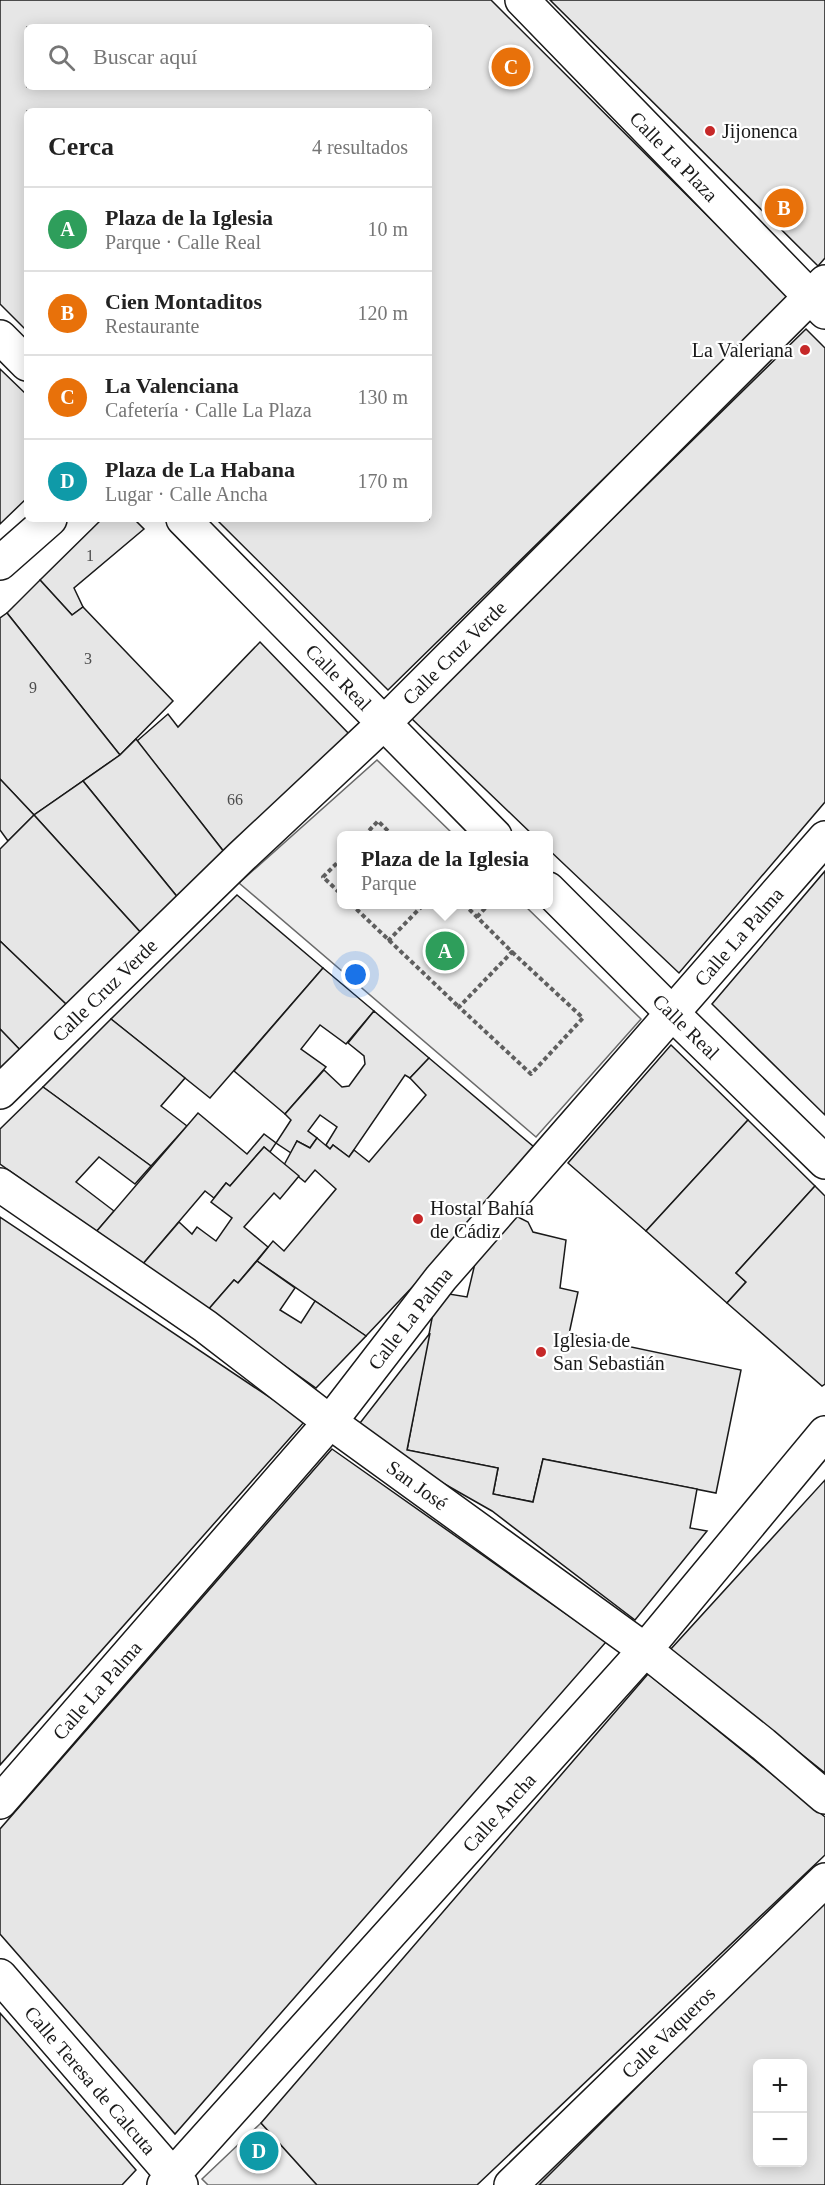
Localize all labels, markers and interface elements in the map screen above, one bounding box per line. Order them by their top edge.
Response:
search box [24,24,432,90]
icon: search [45,41,78,74]
text: Buscar aquí [93,44,197,69]
pin: C [492,44,530,90]
street label: Calle La Plaza [625,107,723,206]
place label: Jijonenca [722,120,798,143]
marker: Jijonenca [703,124,717,138]
text: Cerca [48,132,114,161]
text: 4 resultados [312,136,408,158]
pin: B [764,186,804,230]
text: Plaza de la Iglesia [105,205,273,230]
text: A [60,218,75,240]
text: 10 m [367,218,408,240]
text: Parque · Calle Real [105,231,261,253]
text: Cien Montaditos [105,289,262,314]
text: B [61,302,74,324]
text: 120 m [357,302,408,324]
text: Restaurante [105,315,199,337]
place label: La Valeriana [692,339,793,361]
marker: La Valeriana [798,343,812,357]
text: La Valenciana [105,373,239,398]
text: C [60,386,75,408]
text: 130 m [357,386,408,408]
text: Cafetería · Calle La Plaza [105,399,312,421]
text: Plaza de La Habana [105,457,295,482]
text: D [60,470,75,492]
text: 170 m [357,470,408,492]
text: Lugar · Calle Ancha [105,483,268,505]
house number: 1 [86,547,94,564]
street label: Calle Cruz Verde [398,596,511,709]
street label: Calle Real [301,640,376,715]
house number: 3 [84,650,92,667]
house number: 9 [29,679,37,696]
house number: 66 [227,791,243,808]
popup [337,831,553,909]
text: Plaza de la Iglesia [361,846,529,871]
text: Parque [361,872,417,894]
street label: Calle La Palma [690,883,788,990]
pin: A [426,928,464,974]
street label: Calle Cruz Verde [48,934,162,1046]
your location [341,960,370,989]
street label: Calle Real [648,989,724,1064]
place label: Hostal Bahía de Cádiz [430,1197,534,1242]
marker: Hostal Bahía de Cádiz [411,1212,425,1226]
street label: Calle La Palma [363,1263,456,1374]
place label: Iglesia de San Sebastián [553,1329,665,1374]
marker: Iglesia de San Sebastián [534,1345,548,1359]
street label: San José [383,1456,452,1514]
street label: Calle La Palma [48,1636,146,1744]
street label: Calle Ancha [458,1768,540,1856]
street label: Calle Vaqueros [617,1982,719,2083]
street label: Calle Teresa de Calcuta [20,2002,161,2159]
map controls [753,2059,807,2167]
button: + [753,2059,807,2113]
button: − [753,2113,807,2167]
pin: D [240,2128,278,2174]

